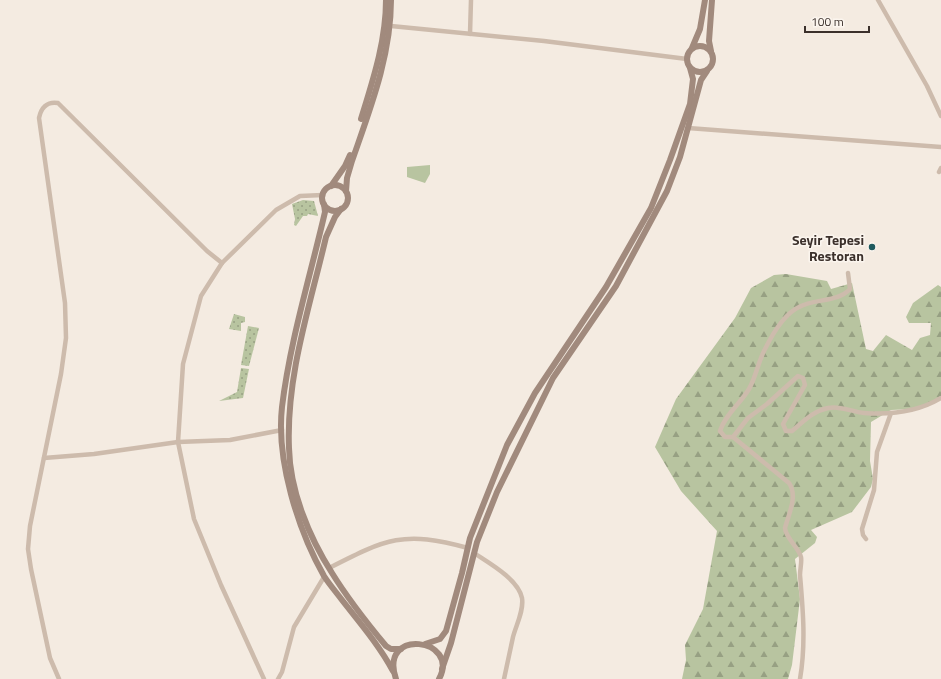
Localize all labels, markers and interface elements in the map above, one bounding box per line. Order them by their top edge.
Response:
scale bar [805,8,869,34]
text: 100 m [811,12,844,31]
place label: Seyir Tepesi Restoran [792,229,864,266]
marker: Seyir Tepesi Restoran [867,242,877,252]

